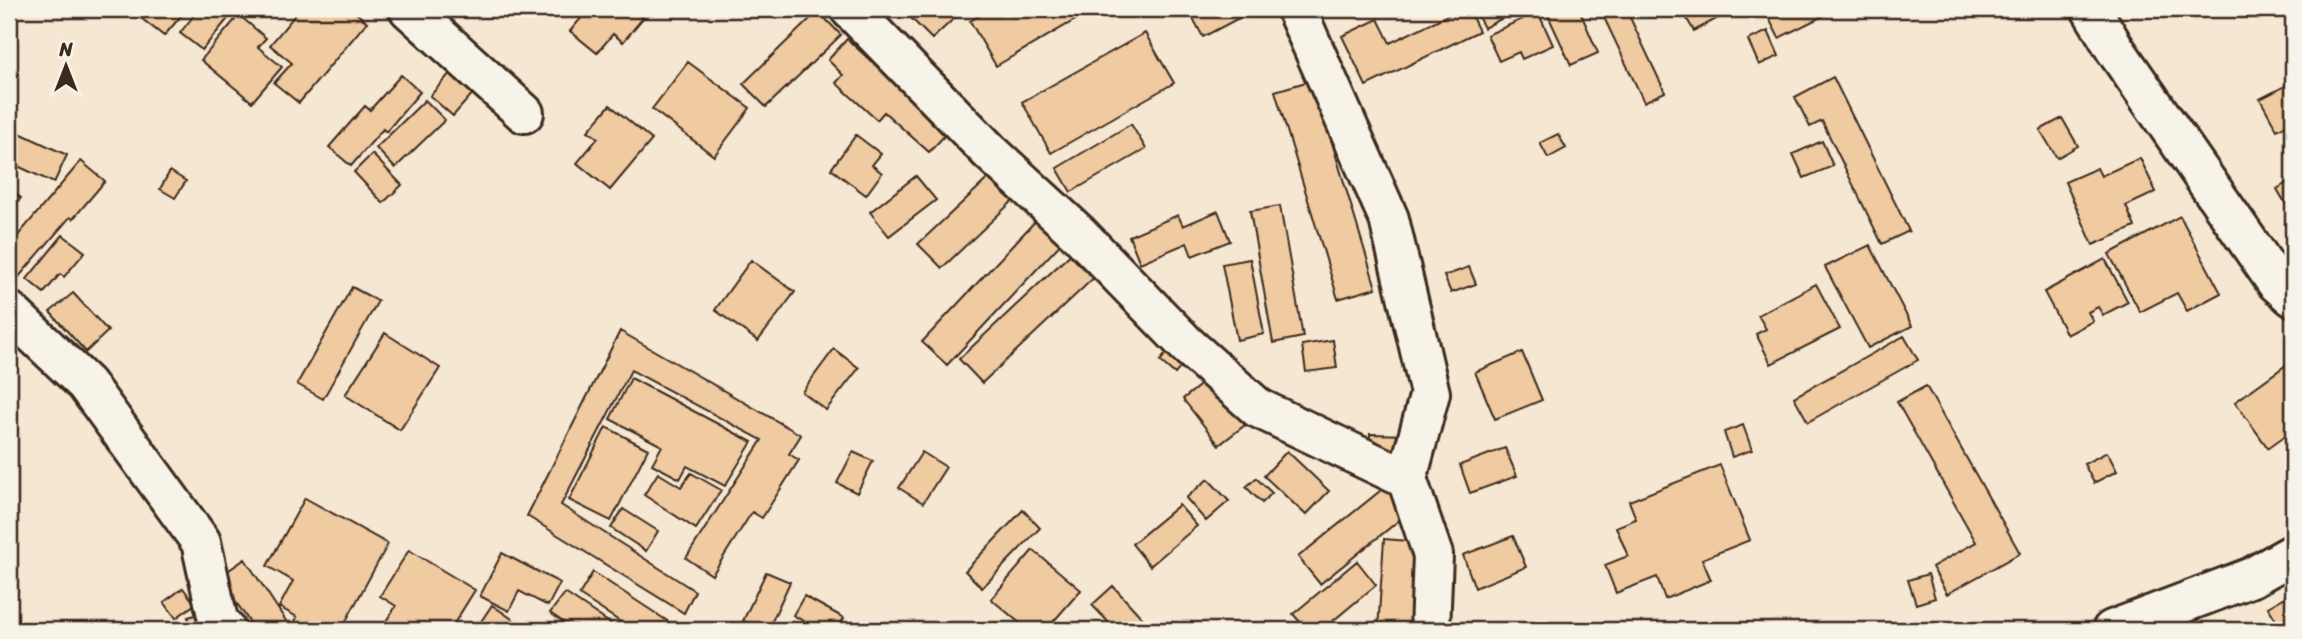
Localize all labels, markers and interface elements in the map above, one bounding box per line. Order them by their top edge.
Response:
north arrow [32,32,102,102]
text: N [58,33,73,66]

